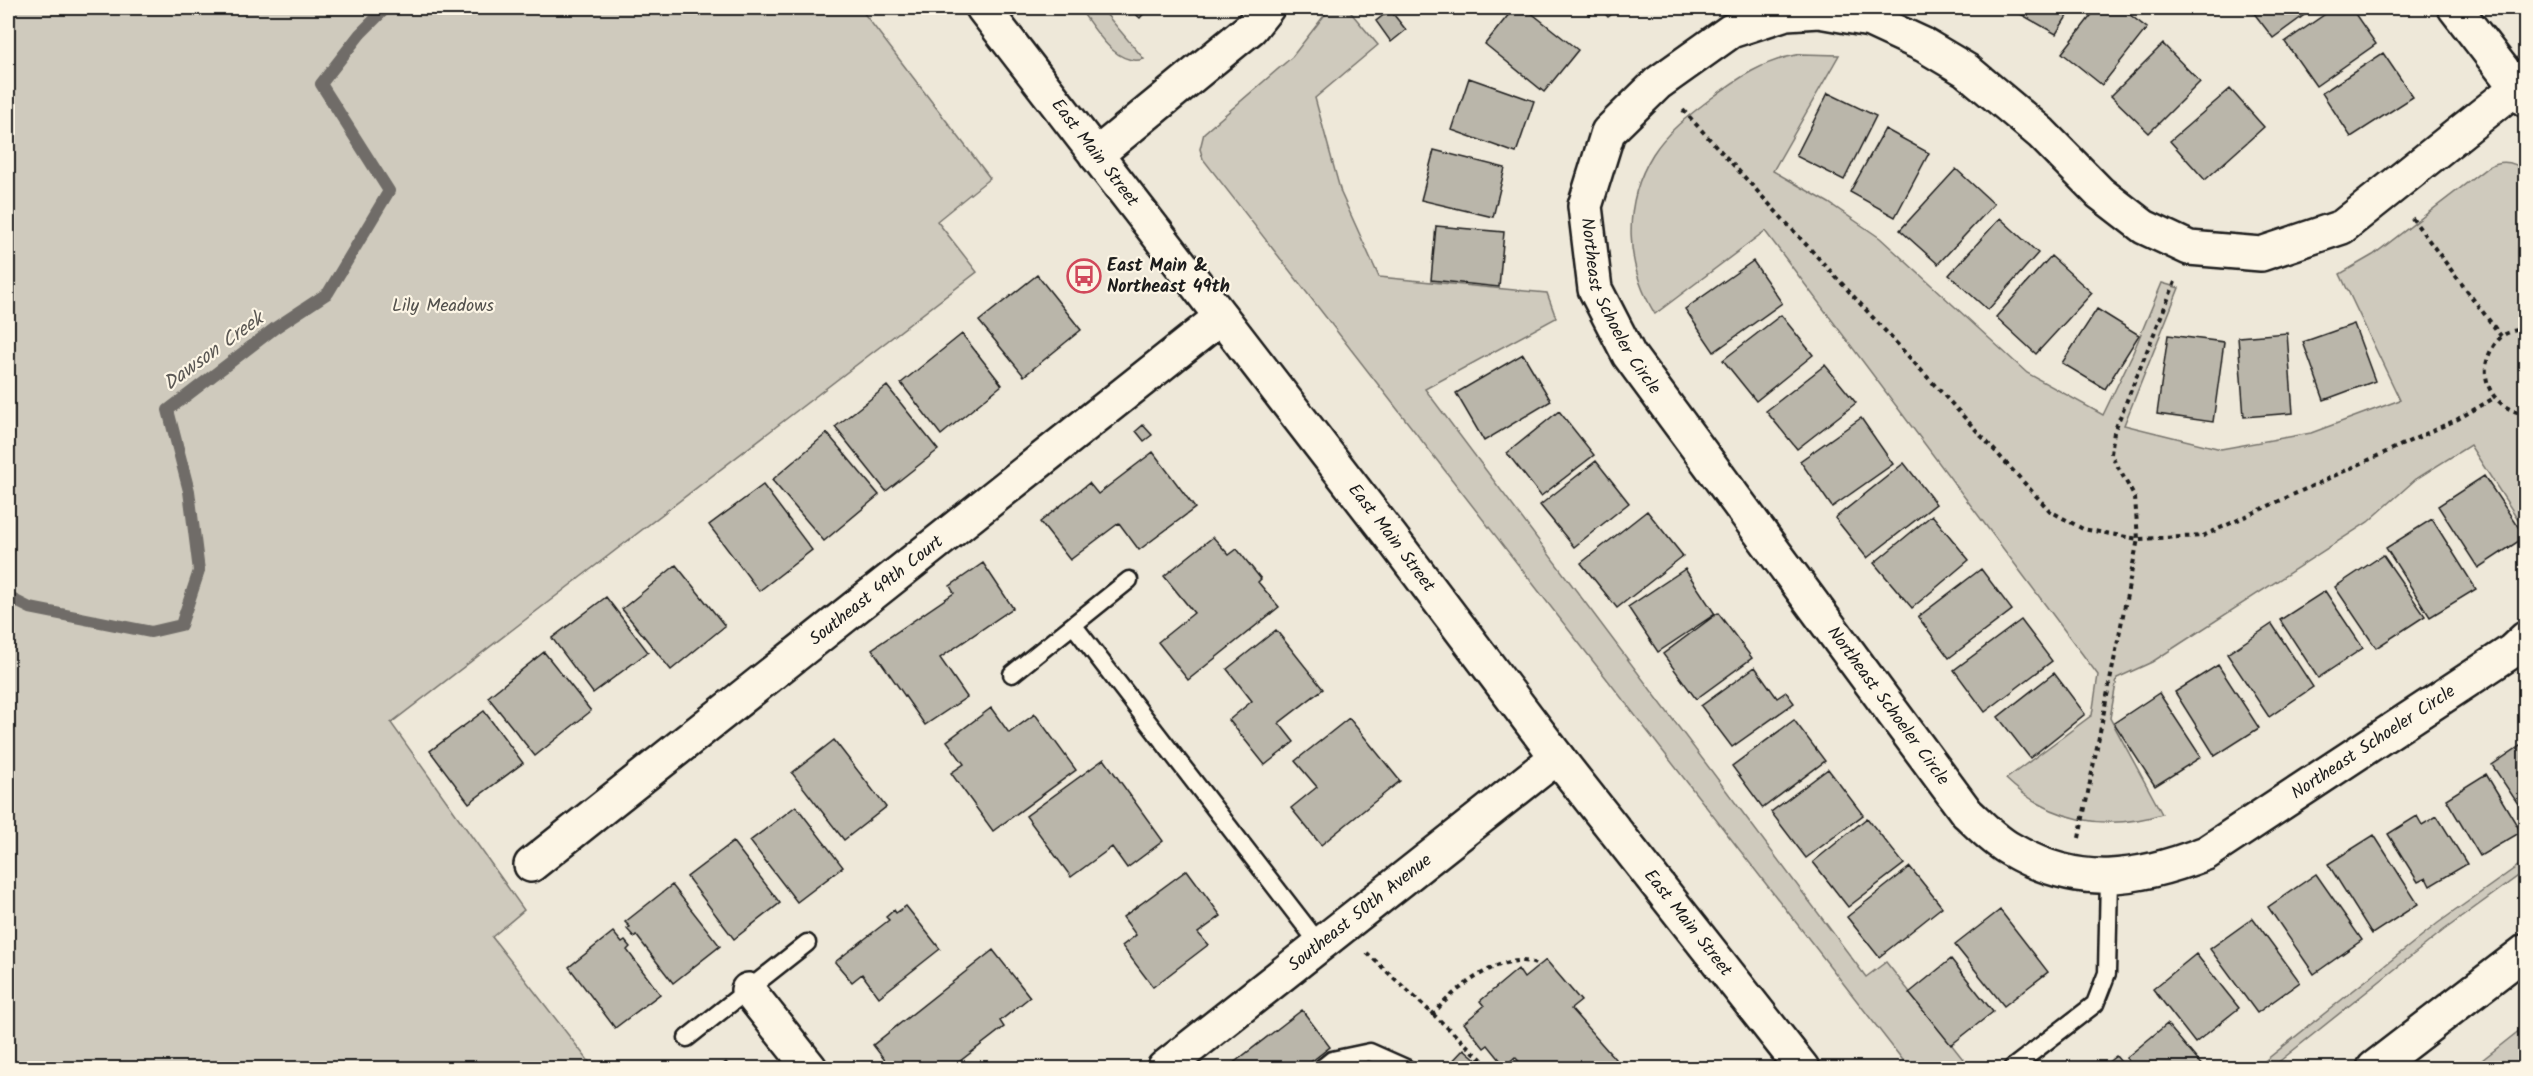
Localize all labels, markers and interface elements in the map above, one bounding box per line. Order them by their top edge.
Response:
street label: East Main Street [1043,92,1147,214]
street label: Northeast Schoeler Circle [1572,216,1668,401]
place label: East Main & Northeast 49th [1107,252,1230,302]
bus stop icon: East Main & Northeast 49th [1066,258,1102,294]
park label: Lily Meadows [392,292,494,321]
water label: Dawson Creek [157,303,273,400]
street label: East Main Street [1340,477,1443,599]
street label: Southeast 49th Court [803,528,951,653]
street label: Northeast Schoeler Circle [1819,620,1957,792]
street label: Northeast Schoeler Circle [2285,677,2462,808]
street label: Southeast 50th Avenue [1282,847,1438,979]
street label: East Main Street [1636,863,1740,984]

